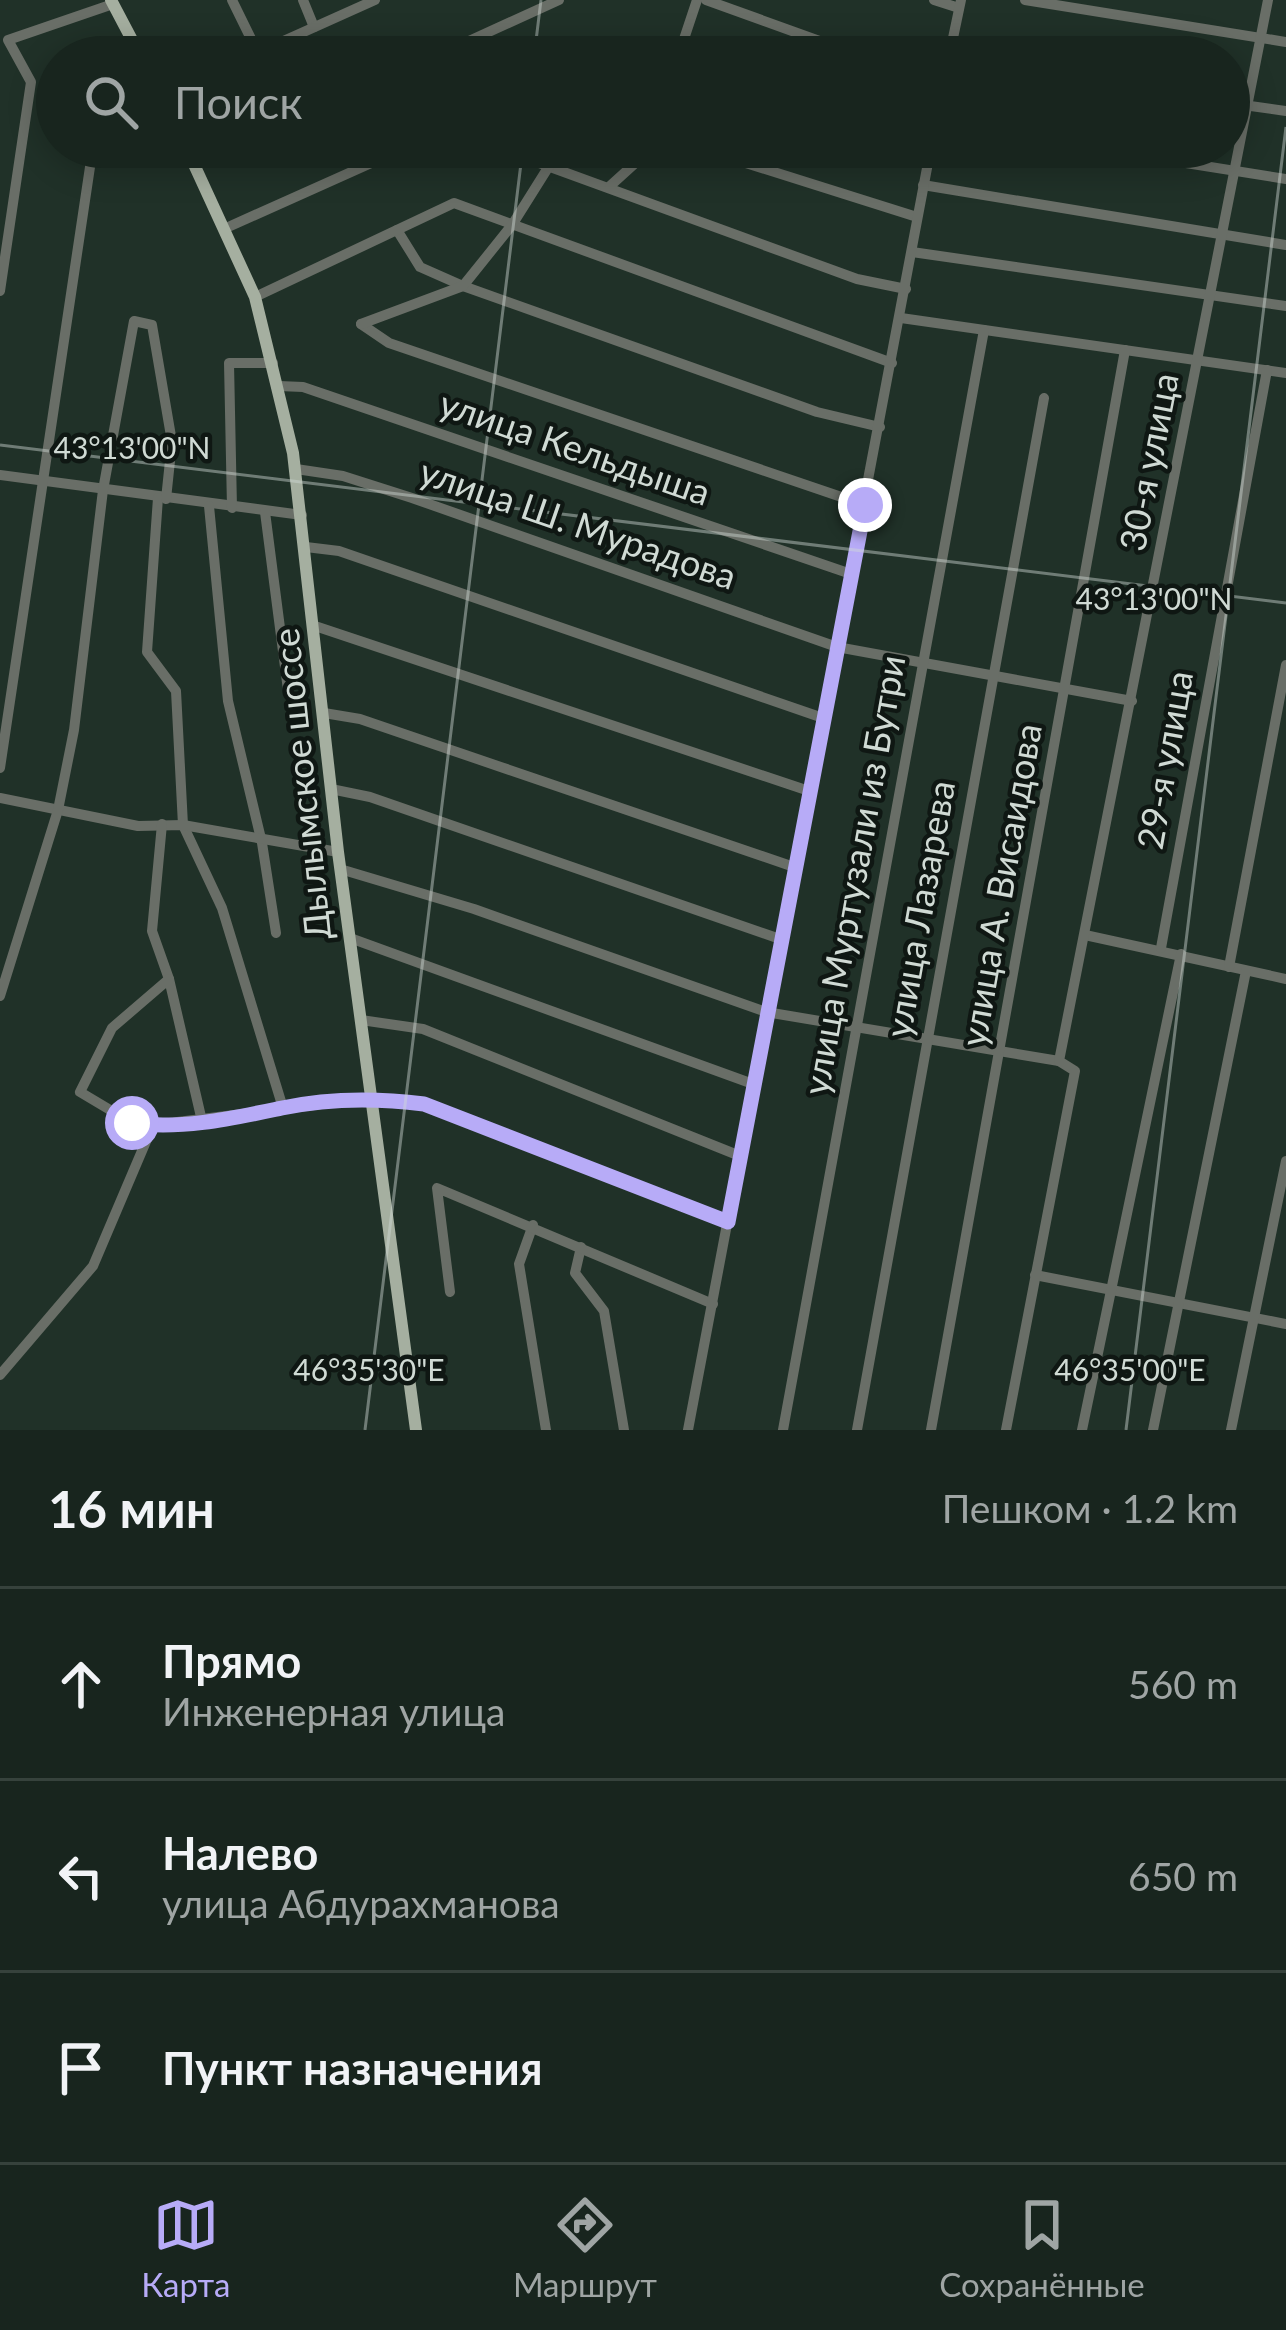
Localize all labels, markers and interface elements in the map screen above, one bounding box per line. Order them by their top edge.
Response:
search box [36,36,1250,168]
icon: search [78,69,144,135]
text: Поиск [174,75,303,129]
street label: 30-я улица [1109,369,1187,555]
street label: улица Кельдыша [434,380,716,514]
text: 43°13'00"N [54,429,210,465]
street label: улица Ш. Мурадова [414,448,742,598]
route end [838,478,892,532]
text: 43°13'00"N [1076,580,1232,616]
street label: Дылымское шоссе [263,626,339,942]
street label: улица Муртузали из Бутри [793,652,913,1098]
street label: 29-я улица [1127,667,1201,852]
street label: улица А. Висаидова [950,720,1050,1050]
street label: улица Лазарева [875,777,963,1041]
route start [105,1096,159,1150]
text: 46°35'30"E [293,1351,445,1387]
text: 46°35'00"E [1054,1351,1206,1387]
text: 16 мин [48,1478,215,1539]
text: Пешком · 1.2 km [942,1485,1238,1531]
text: Прямо [162,1634,301,1688]
icon: ahead [48,1651,114,1717]
text: 560 m [1128,1661,1238,1707]
text: Инженерная улица [162,1688,505,1734]
text: Налево [162,1826,318,1880]
icon: left [48,1843,114,1909]
text: 650 m [1128,1853,1238,1899]
text: улица Абдурахманова [162,1880,560,1926]
icon: arrive [48,2035,114,2101]
text: Пункт назначения [162,2041,543,2095]
tab: Карта [141,2192,230,2304]
tab: Маршрут [513,2192,657,2304]
tab: Сохранённые [939,2192,1145,2304]

